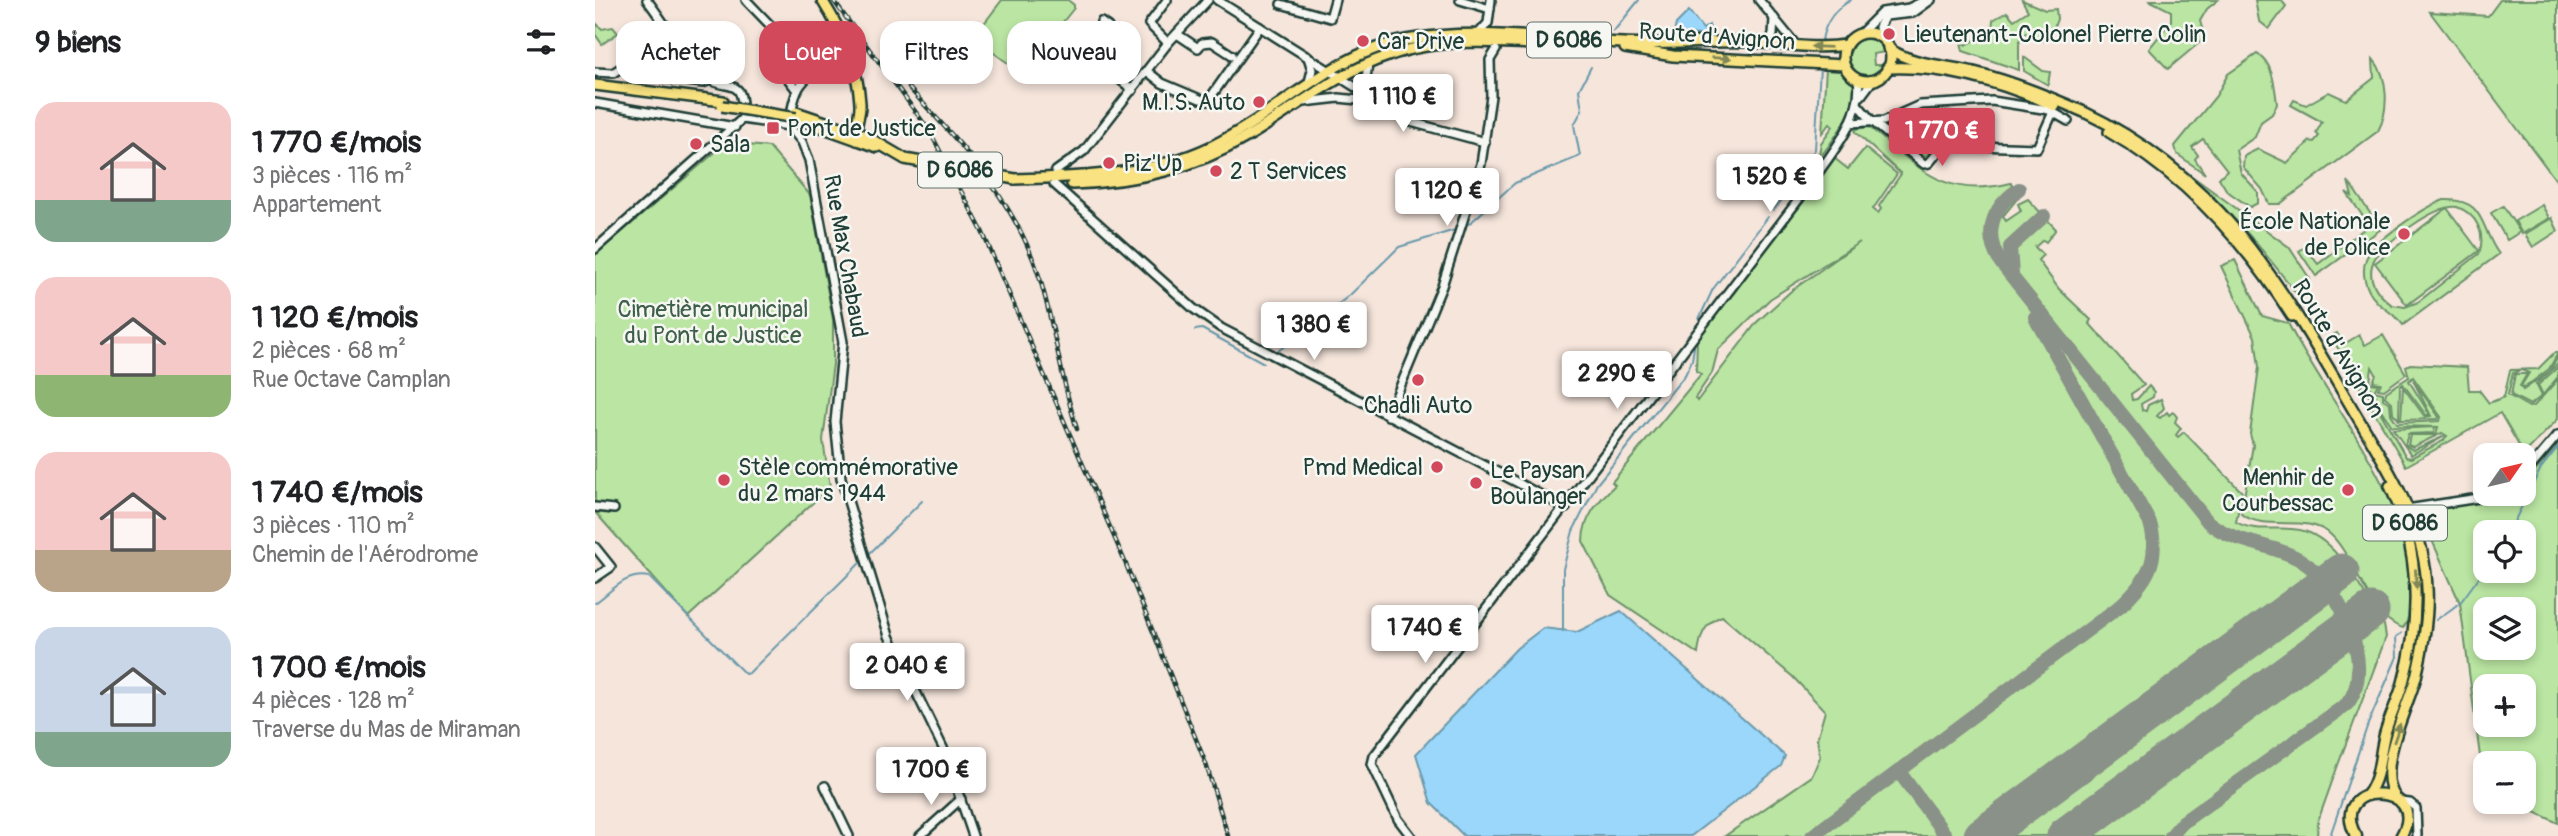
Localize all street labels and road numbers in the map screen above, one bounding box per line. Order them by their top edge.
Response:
street label: Route d'Avignon [1638,17,1796,56]
road number: D 6086 [1527,22,1611,58]
road number: D 6086 [918,152,1002,188]
street label: Rue Max Chabaud [817,172,874,340]
street label: Route d'Avignon [2286,274,2391,423]
road number: D 6086 [2363,505,2447,540]

